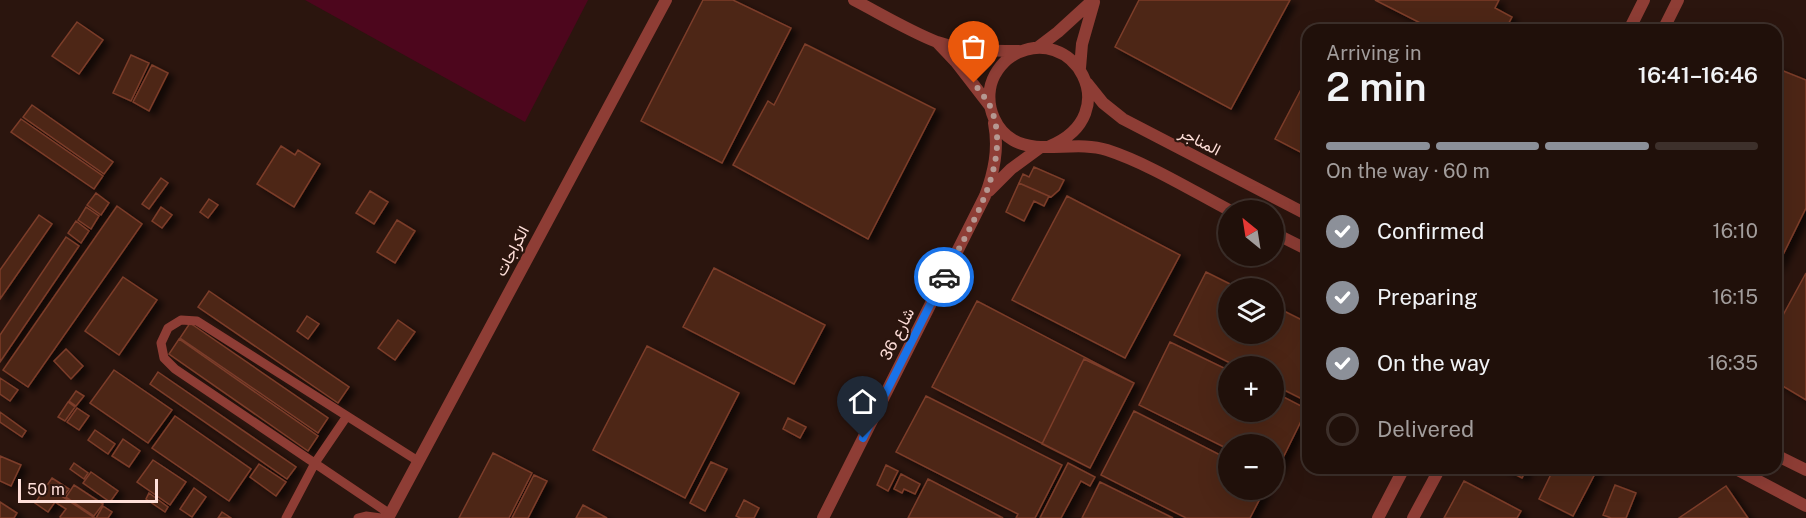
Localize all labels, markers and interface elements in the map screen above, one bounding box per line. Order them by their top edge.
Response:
pin [948,21,999,83]
icon: bag [957,30,990,63]
text: Arriving in [1326,41,1421,65]
text: 16:41–16:46 [1638,62,1758,88]
text: 2 min [1326,64,1427,110]
street label: المناجر [1175,122,1224,160]
text: On the way · 60 m [1326,159,1490,183]
north arrow [1218,200,1284,266]
map controls [1218,200,1284,500]
icon: check [1326,215,1359,248]
text: Confirmed [1377,218,1484,244]
text: 16:10 [1713,219,1758,243]
street label: الكراجات [491,223,534,280]
courier [914,247,974,307]
icon: car [928,261,961,294]
button: layers [1218,278,1284,344]
icon: check [1326,281,1359,314]
text: Preparing [1377,284,1478,310]
text: 16:15 [1712,285,1758,309]
street label: شارع 36 [876,305,920,364]
icon: check [1326,347,1359,380]
text: On the way [1377,350,1490,376]
text: 16:35 [1707,351,1758,375]
button: + [1218,356,1284,422]
pin [837,376,888,438]
icon: home [846,385,879,418]
text: Delivered [1377,416,1474,442]
button: − [1218,434,1284,500]
scale bar [18,476,158,504]
text: 50 m [27,480,65,499]

